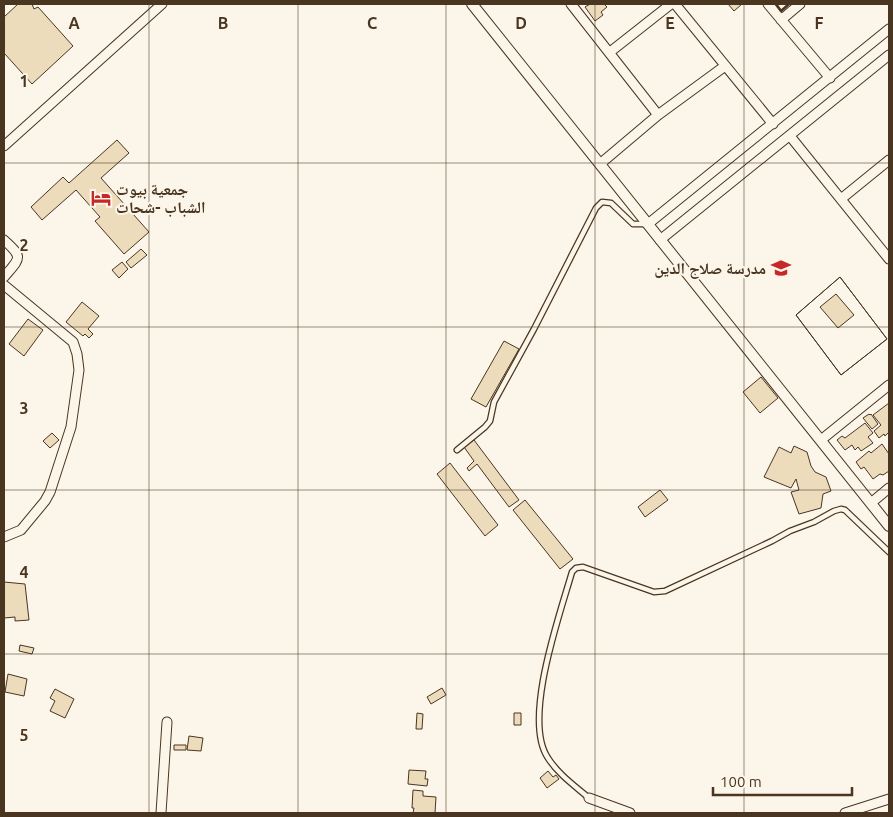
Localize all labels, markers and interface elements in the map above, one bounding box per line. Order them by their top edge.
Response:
text: A [68,14,80,32]
text: B [218,14,228,32]
text: C [367,14,377,32]
text: D [515,14,527,32]
text: E [665,14,675,32]
text: F [815,14,824,32]
text: 1 [19,72,29,90]
place label: جمعية بيوت الشباب -شحات [116,180,206,217]
hotel icon: جمعية بيوت الشباب -شحات [90,187,112,209]
text: 2 [19,236,29,254]
school or university icon: مدرسة صلاح الدين [770,257,792,279]
place label: مدرسة صلاح الدين [654,259,766,279]
text: 3 [19,399,29,417]
text: 4 [19,563,29,581]
text: 5 [19,726,29,744]
scale bar [713,764,852,796]
text: 100 m [720,773,762,790]

